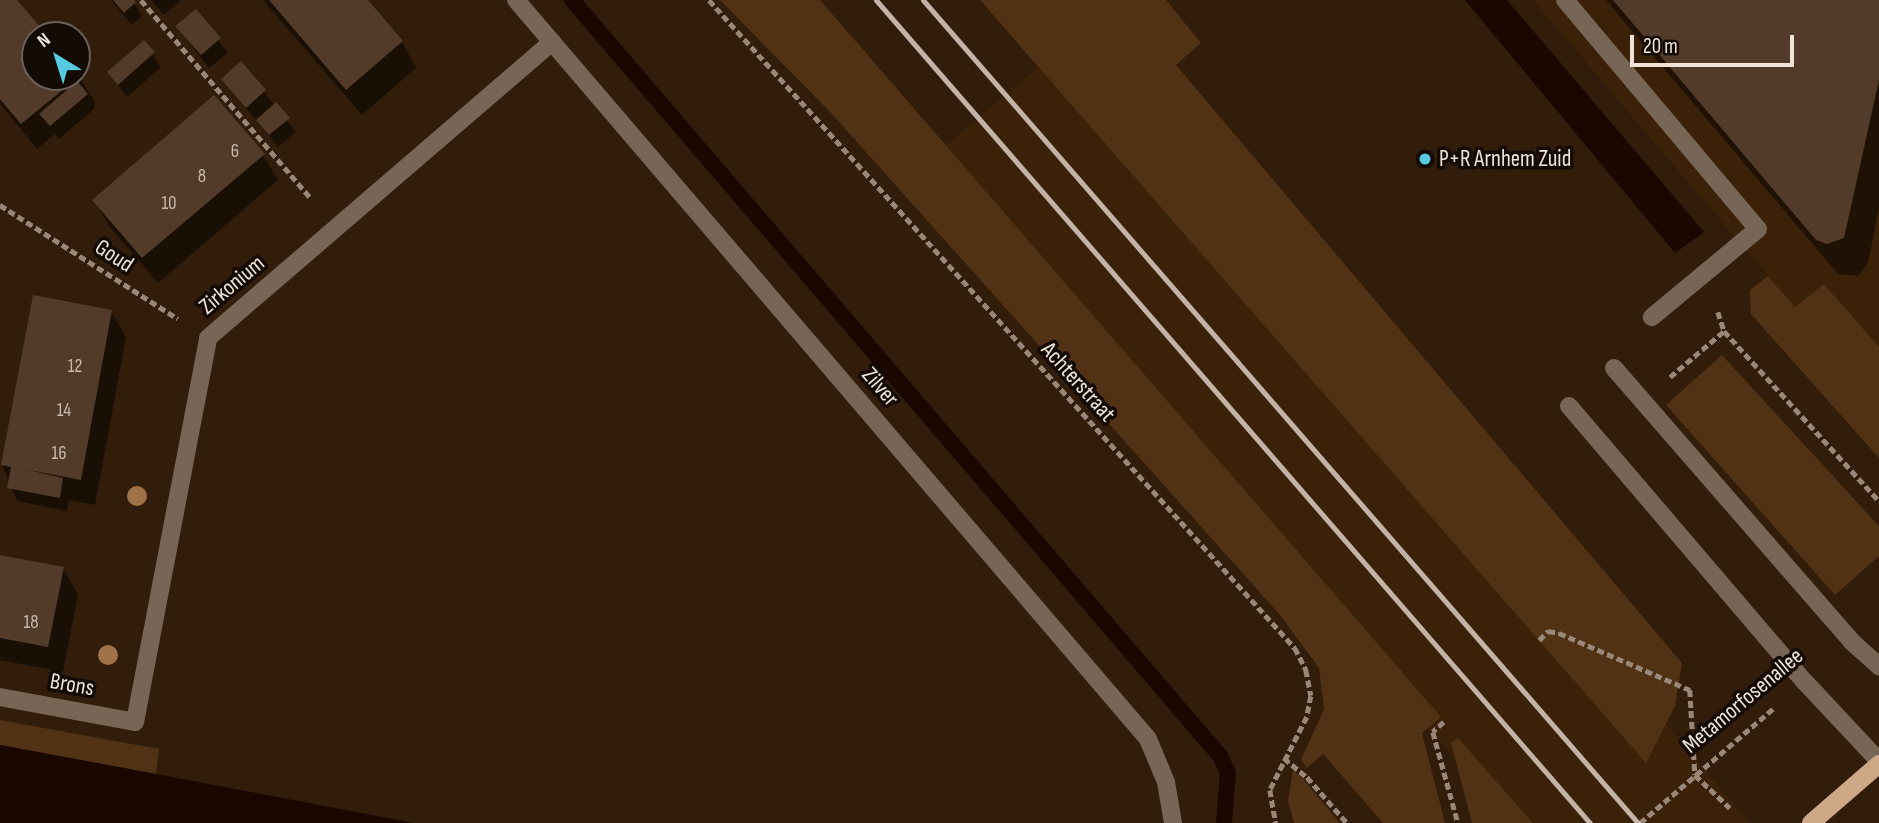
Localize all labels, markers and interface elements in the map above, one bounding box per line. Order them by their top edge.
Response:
north arrow [21,21,91,91]
scale bar [1634,21,1798,65]
text: N [33,28,55,53]
text: 20 m [1643,34,1678,59]
house number: 6 [231,141,239,163]
place label: P+R Arnhem Zuid [1439,145,1571,173]
marker: P+R Arnhem Zuid [1417,151,1433,167]
house number: 8 [198,166,206,188]
house number: 10 [161,193,177,215]
street label: Goud [90,233,138,279]
street label: Zirkonium [194,250,270,320]
street label: Achterstraat [1035,336,1121,428]
house number: 12 [68,356,82,378]
street label: Zilver [856,362,904,412]
house number: 14 [57,400,71,422]
house number: 16 [52,443,66,465]
house number: 18 [24,612,38,634]
street label: Metamorfosenallee [1677,643,1809,759]
street label: Brons [48,668,96,702]

